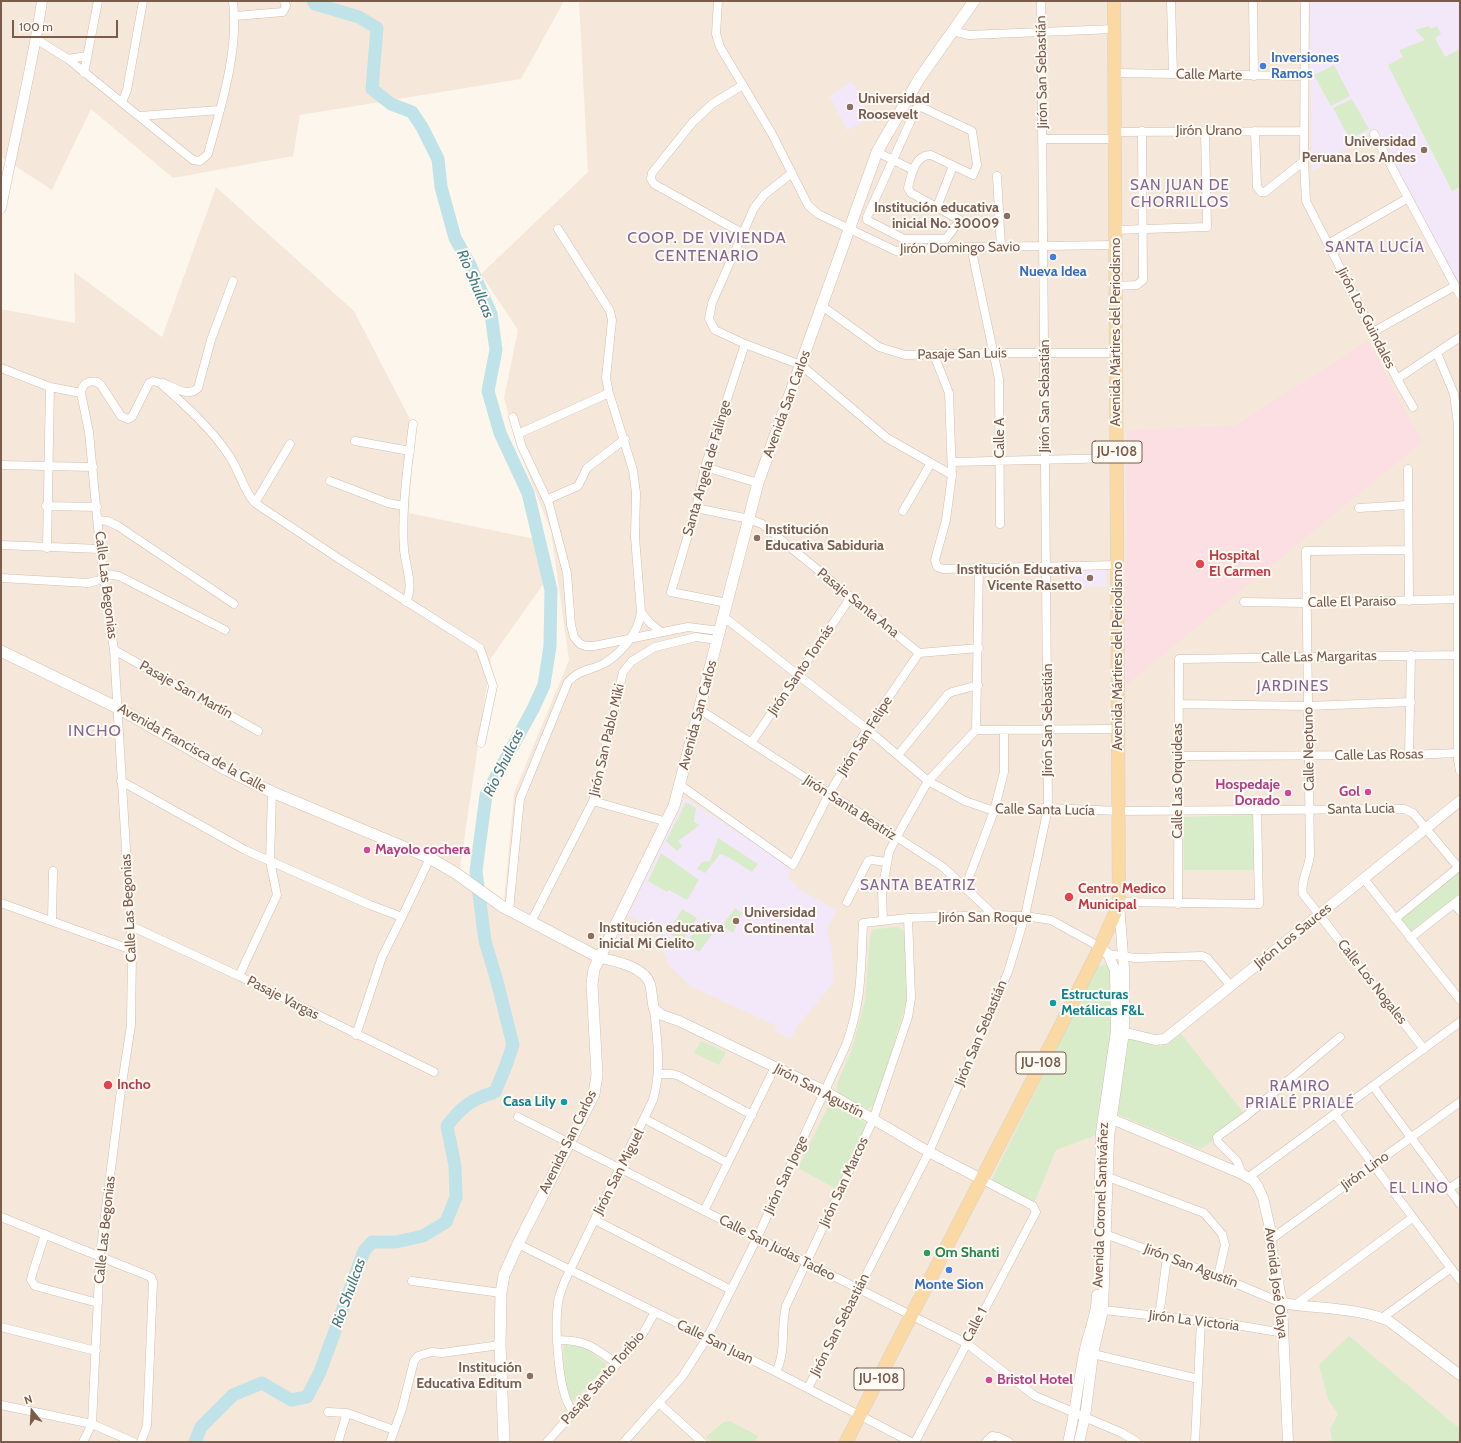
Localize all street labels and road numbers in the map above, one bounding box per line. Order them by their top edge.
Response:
street label: Jirón San Sebastián [1033,15,1051,129]
street label: Calle Marte [1176,66,1242,84]
street label: Jirón Urano [1176,123,1242,139]
street label: Avenida Mártires del Periodismo [1108,238,1124,426]
street label: Jirón Domingo Savio [900,239,1020,257]
street label: Jirón Los Guindales [1333,265,1399,371]
street label: Jirón San Sebastián [1037,339,1053,453]
street label: Pasaje San Luis [917,345,1007,363]
street label: Avenida San Carlos [760,348,814,460]
street label: Santa Angela de Falinge [680,398,734,538]
street label: Calle A [992,418,1008,458]
road number: JU-108 [1092,441,1142,463]
street label: Calle Las Begonias [91,530,121,640]
street label: Avenida Mártires del Periodismo [1110,562,1126,750]
street label: Pasaje Santa Ana [814,565,902,641]
street label: Calle El Paraiso [1308,593,1396,611]
street label: Jirón Santo Tomás [764,621,838,719]
street label: Calle Las Margaritas [1261,648,1377,666]
street label: Pasaje San Martín [136,657,236,723]
street label: Avenida San Carlos [675,658,721,772]
street label: Jirón San Sebastián [1040,663,1056,777]
street label: Jirón San Pablo Miki [586,682,628,798]
street label: Jirón San Felipe [834,693,896,779]
street label: Avenida Francisca de la Calle [115,700,269,796]
street label: Calle Neptuno [1300,707,1318,791]
street label: Calle Las Orquideas [1170,723,1186,839]
street label: Calle Las Rosas [1334,746,1424,764]
street label: Jirón Santa Beatriz [800,772,900,844]
street label: Santa Lucia [1327,800,1395,818]
street label: Calle Santa Lucía [995,801,1095,819]
street label: Calle Las Begonias [118,853,140,963]
street label: Jirón Los Sauces [1251,900,1335,972]
street label: Jirón San Roque [938,910,1032,926]
street label: Calle Los Nogales [1334,936,1410,1028]
street label: Pasaje Vargas [244,973,322,1023]
street label: Jirón San Sebastián [951,978,1011,1088]
road number: JU-108 [1016,1052,1066,1074]
street label: Jirón San Agustín [771,1060,867,1122]
street label: Avenida San Carlos [536,1088,600,1196]
street label: Avenida Coronel Santiváñez [1090,1122,1112,1288]
street label: Jirón San Miguel [590,1126,648,1218]
street label: Jirón San Jorge [760,1133,812,1217]
street label: Jirón San Marcos [816,1134,872,1230]
street label: Jirón Lino [1338,1148,1392,1194]
street label: Calle Las Begonias [91,1175,119,1285]
street label: Calle San Judas Tadeo [716,1211,838,1285]
street label: Avenida José Olaya [1261,1226,1291,1340]
street label: Jirón San Agustín [1142,1240,1240,1292]
street label: Jirón San Sebastián [807,1271,873,1379]
street label: Calle 1 [959,1305,991,1345]
street label: Jirón La Victoria [1148,1307,1240,1335]
street label: Calle San Juan [674,1316,756,1368]
street label: Pasaje Santo Toribio [558,1328,648,1428]
road number: JU-108 [854,1368,904,1390]

